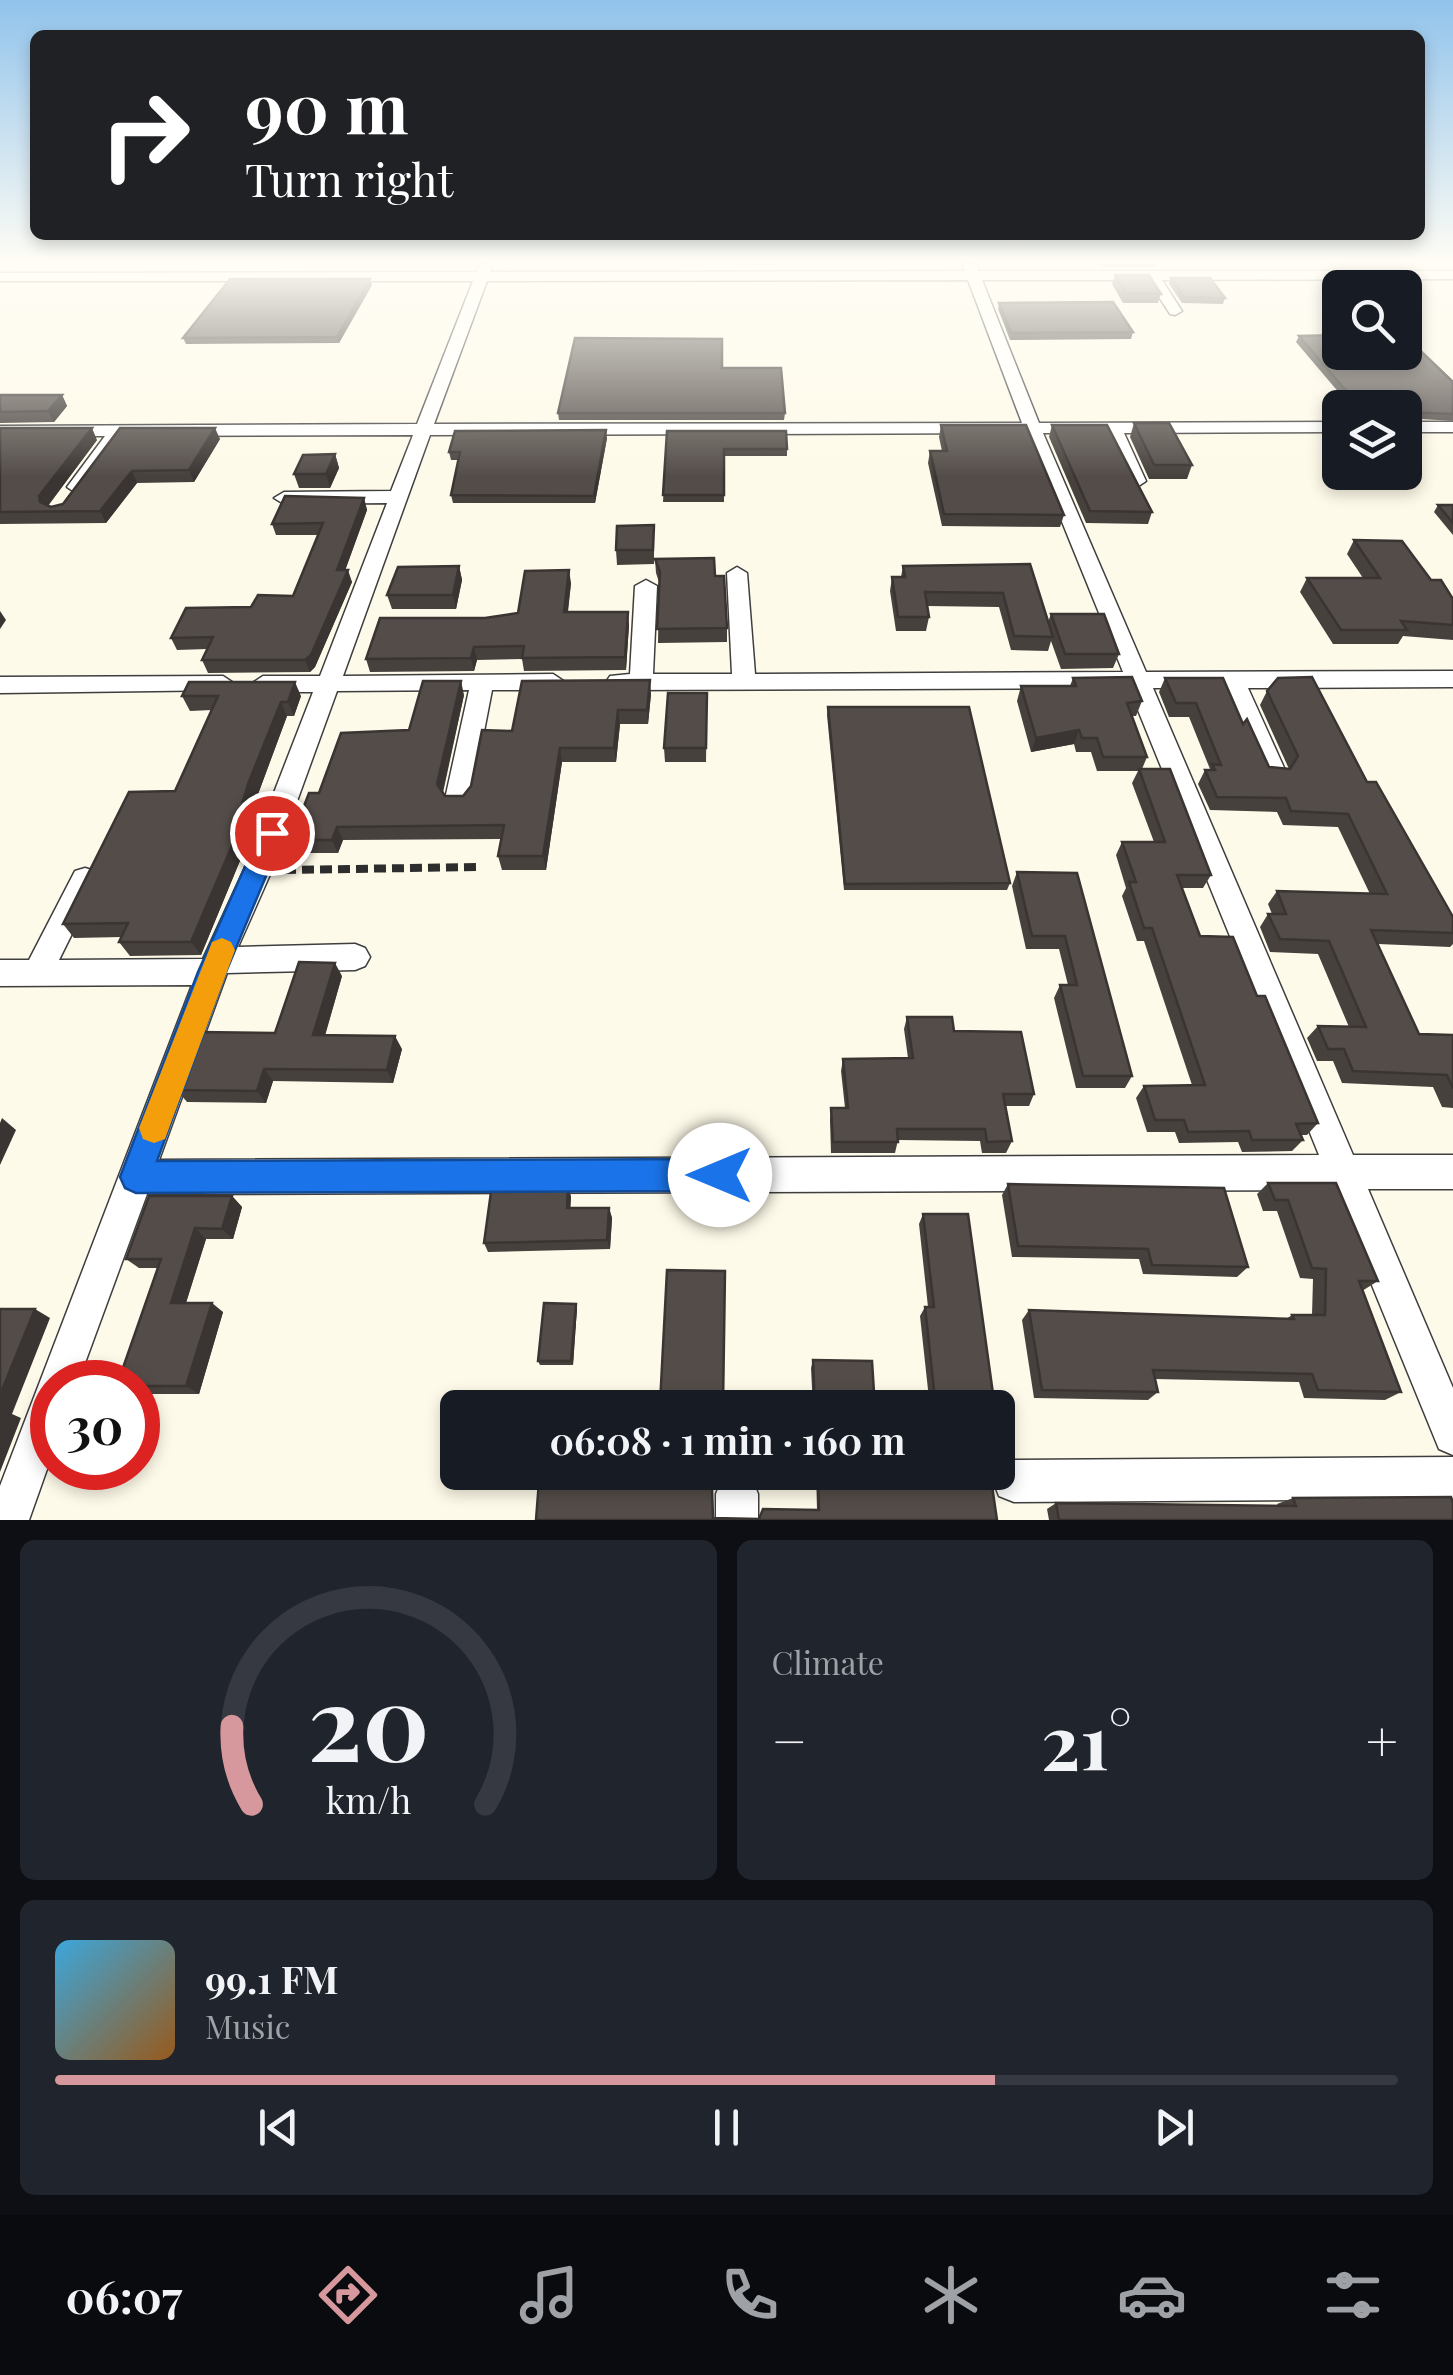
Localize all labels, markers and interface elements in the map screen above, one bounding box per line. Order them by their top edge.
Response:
text: 90 m [245,58,409,152]
icon: right [80,70,210,200]
text: Turn right [245,148,453,208]
map controls [1322,270,1422,490]
button: search [1322,270,1422,370]
button: layers [1322,390,1422,490]
pin [230,791,315,876]
icon: arrive [245,806,300,861]
position arrow [668,1123,772,1227]
speed limit sign: 30 [30,1360,160,1490]
text: 06:08 · 1 min · 160 m [550,1414,905,1465]
text: Climate [772,1640,884,1683]
text: 20 [308,1649,429,1788]
text: 21° [1041,1689,1132,1789]
text: − [772,1702,807,1776]
text: + [1366,1702,1398,1776]
text: km/h [325,1775,411,1823]
text: 99.1 FM [205,1953,338,2004]
text: Music [205,2004,290,2047]
icon: previous [251,2100,306,2155]
icon: pause [699,2100,754,2155]
icon: next [1147,2100,1202,2155]
icon: directions [313,2260,383,2330]
icon: music [514,2260,584,2330]
icon: phone [715,2260,785,2330]
icon: climate [916,2260,986,2330]
icon: car [1117,2260,1187,2330]
icon: filters [1318,2260,1388,2330]
text: 06:07 [65,2265,182,2325]

